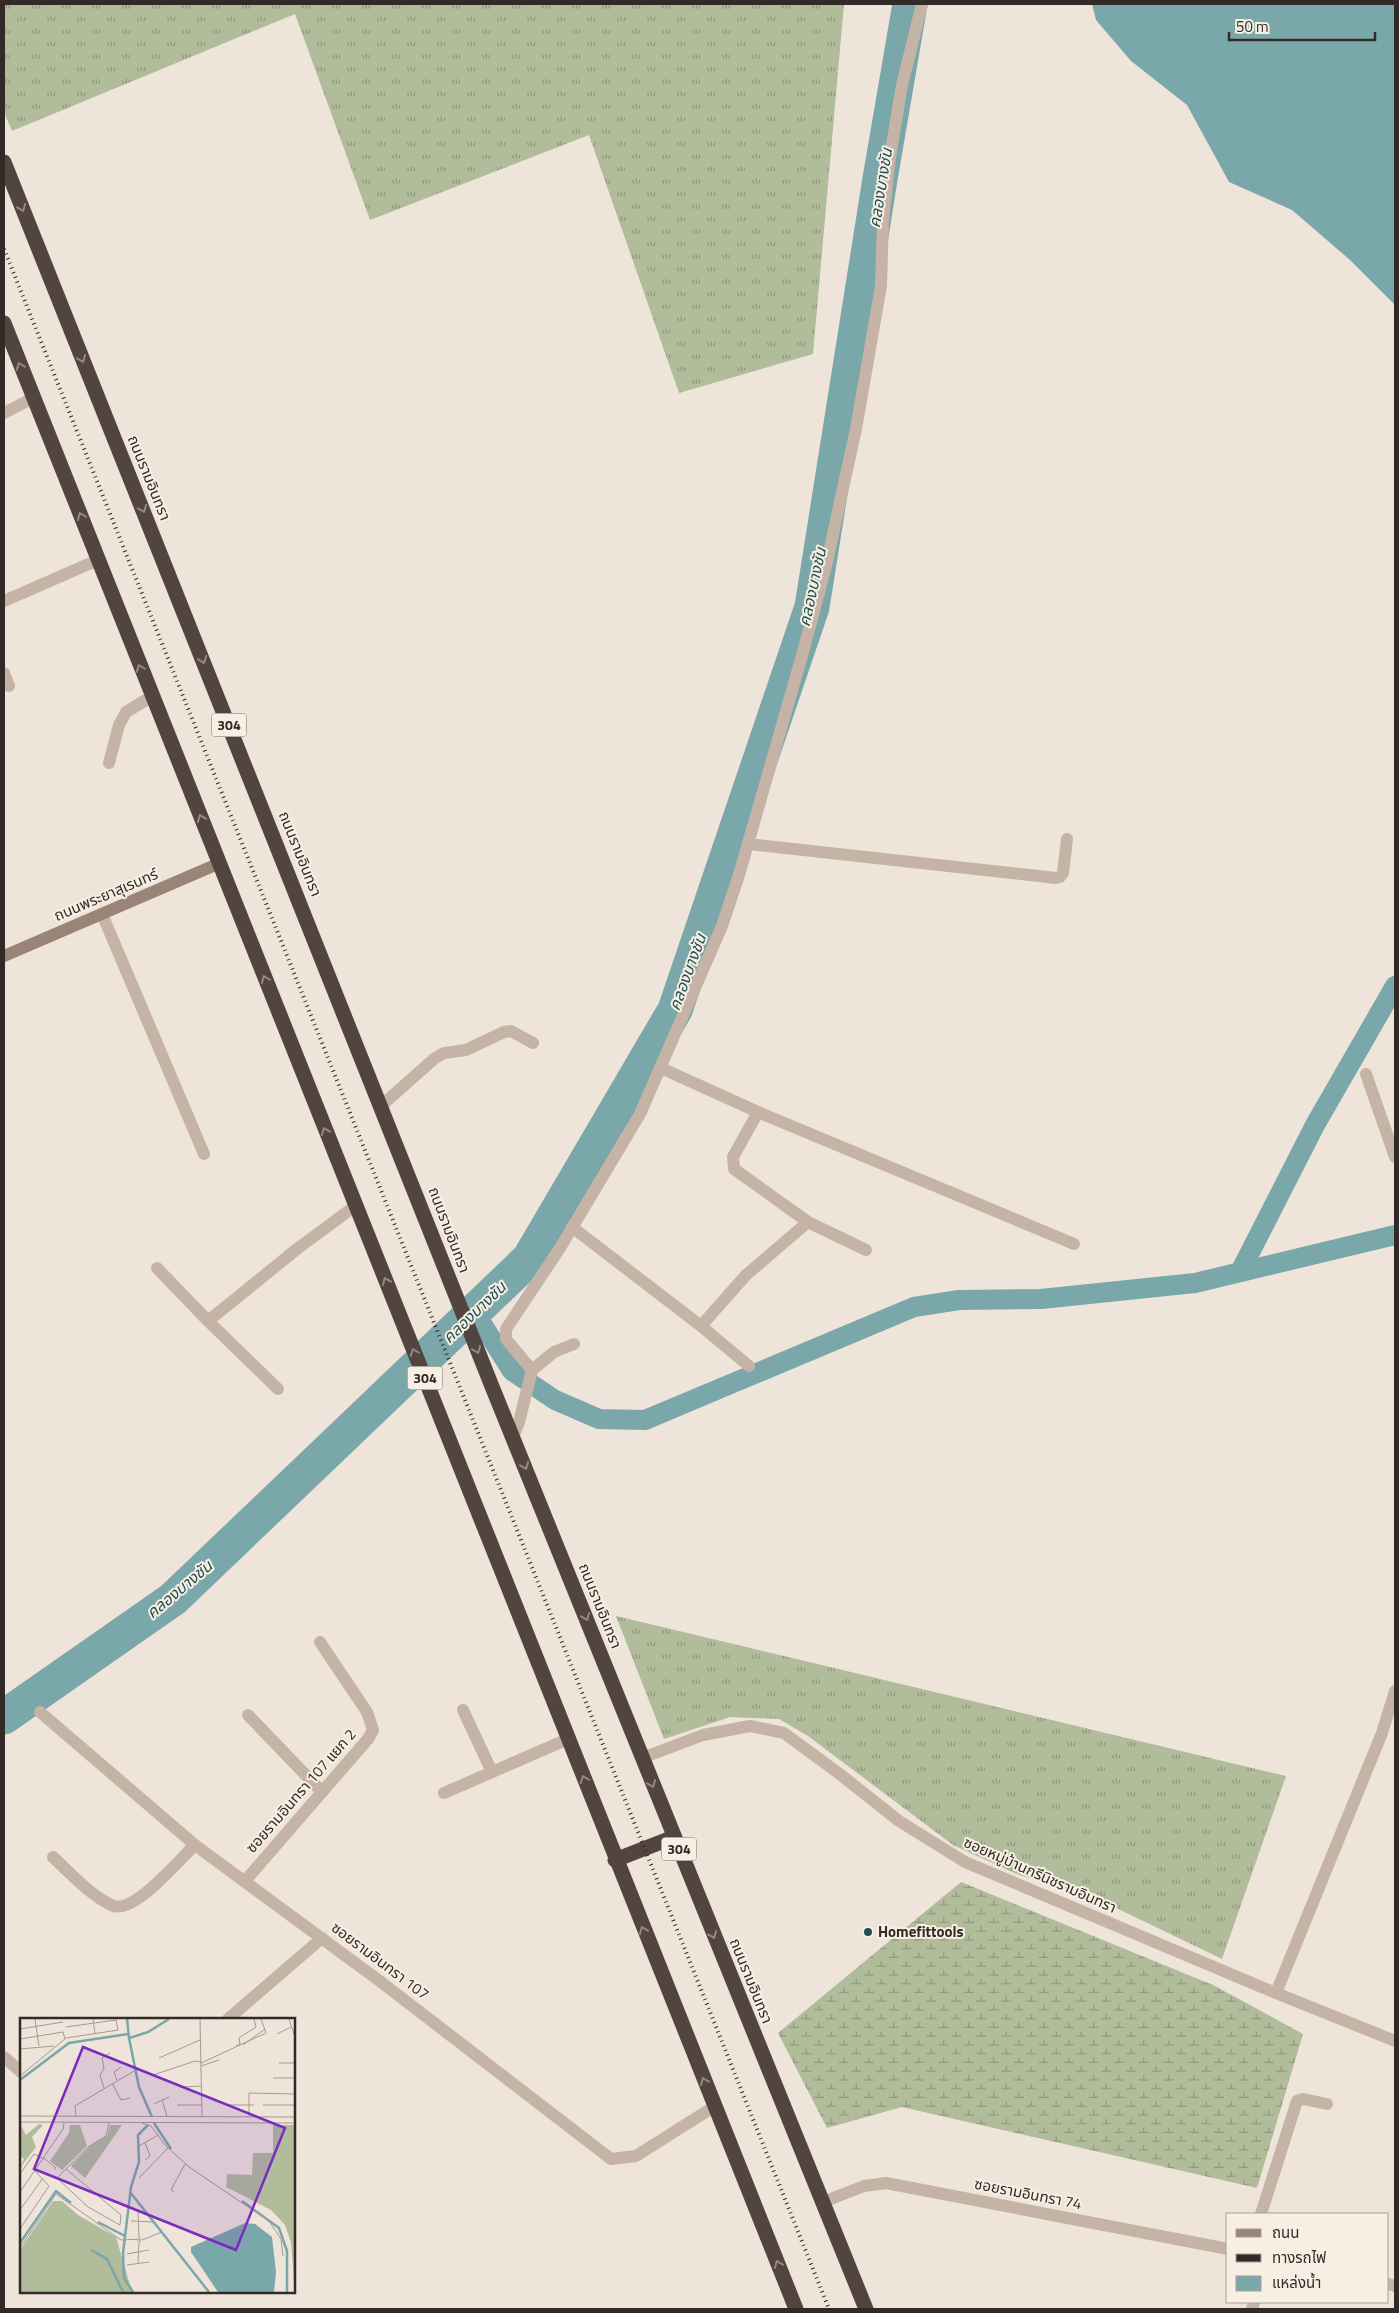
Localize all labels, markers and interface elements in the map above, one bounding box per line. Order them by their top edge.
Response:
scale bar [1229,10,1375,42]
text: 50 m [1236,15,1269,38]
water label: คลองบางชัน [862,145,898,229]
one-way arrow [16,203,26,212]
one-way arrow [76,354,86,363]
one-way arrow [16,362,26,370]
street label: ถนนรามอินทรา [122,432,177,524]
one-way arrow [137,505,147,513]
one-way arrow [77,513,87,521]
water label: คลองบางชัน [792,544,832,629]
one-way arrow [197,655,208,664]
one-way arrow [136,664,146,673]
road number: 304 [212,714,246,736]
street label: ถนนรามอินทรา [273,808,328,900]
one-way arrow [197,814,208,823]
street label: ถนนพระยาสุเรนทร์ [50,862,162,927]
water label: คลองบางชัน [662,929,712,1014]
one-way arrow [261,976,271,984]
one-way arrow [320,1127,331,1136]
street label: ถนนรามอินทรา [423,1183,476,1276]
water label: คลองบางชัน [437,1275,512,1348]
one-way arrow [381,1277,392,1286]
one-way arrow [472,1345,482,1353]
one-way arrow [410,1349,420,1357]
road number: 304 [408,1366,442,1390]
one-way arrow [519,1462,529,1470]
water label: คลองบางชัน [141,1553,218,1624]
street label: ถนนรามอินทรา [573,1560,628,1652]
one-way arrow [580,1612,591,1621]
street label: ซอยรามอินทรา 107 แยก 2 [240,1723,361,1858]
one-way arrow [579,1775,590,1784]
one-way arrow [646,1779,657,1788]
street label: ซอยหมู่บ้านกรีนิชรามอินทรา [960,1830,1120,1919]
road number: 304 [662,1838,696,1860]
street label: ซอยรามอินทรา 107 [327,1916,434,2005]
place label: Homefittools [878,1920,964,1943]
one-way arrow [639,1926,649,1935]
marker: Homefittools [862,1926,874,1938]
one-way arrow [707,1930,718,1939]
street label: ถนนรามอินทรา [724,1935,779,2027]
inset map [20,2018,295,2293]
one-way arrow [700,2077,710,2086]
street label: ซอยรามอินทรา 74 [972,2172,1084,2215]
legend [1226,2213,1389,2303]
text: ถนน [1272,2221,1299,2244]
text: ทางรถไฟ [1272,2246,1326,2269]
one-way arrow [773,2260,784,2269]
text: แหล่งน้ำ [1272,2271,1321,2294]

